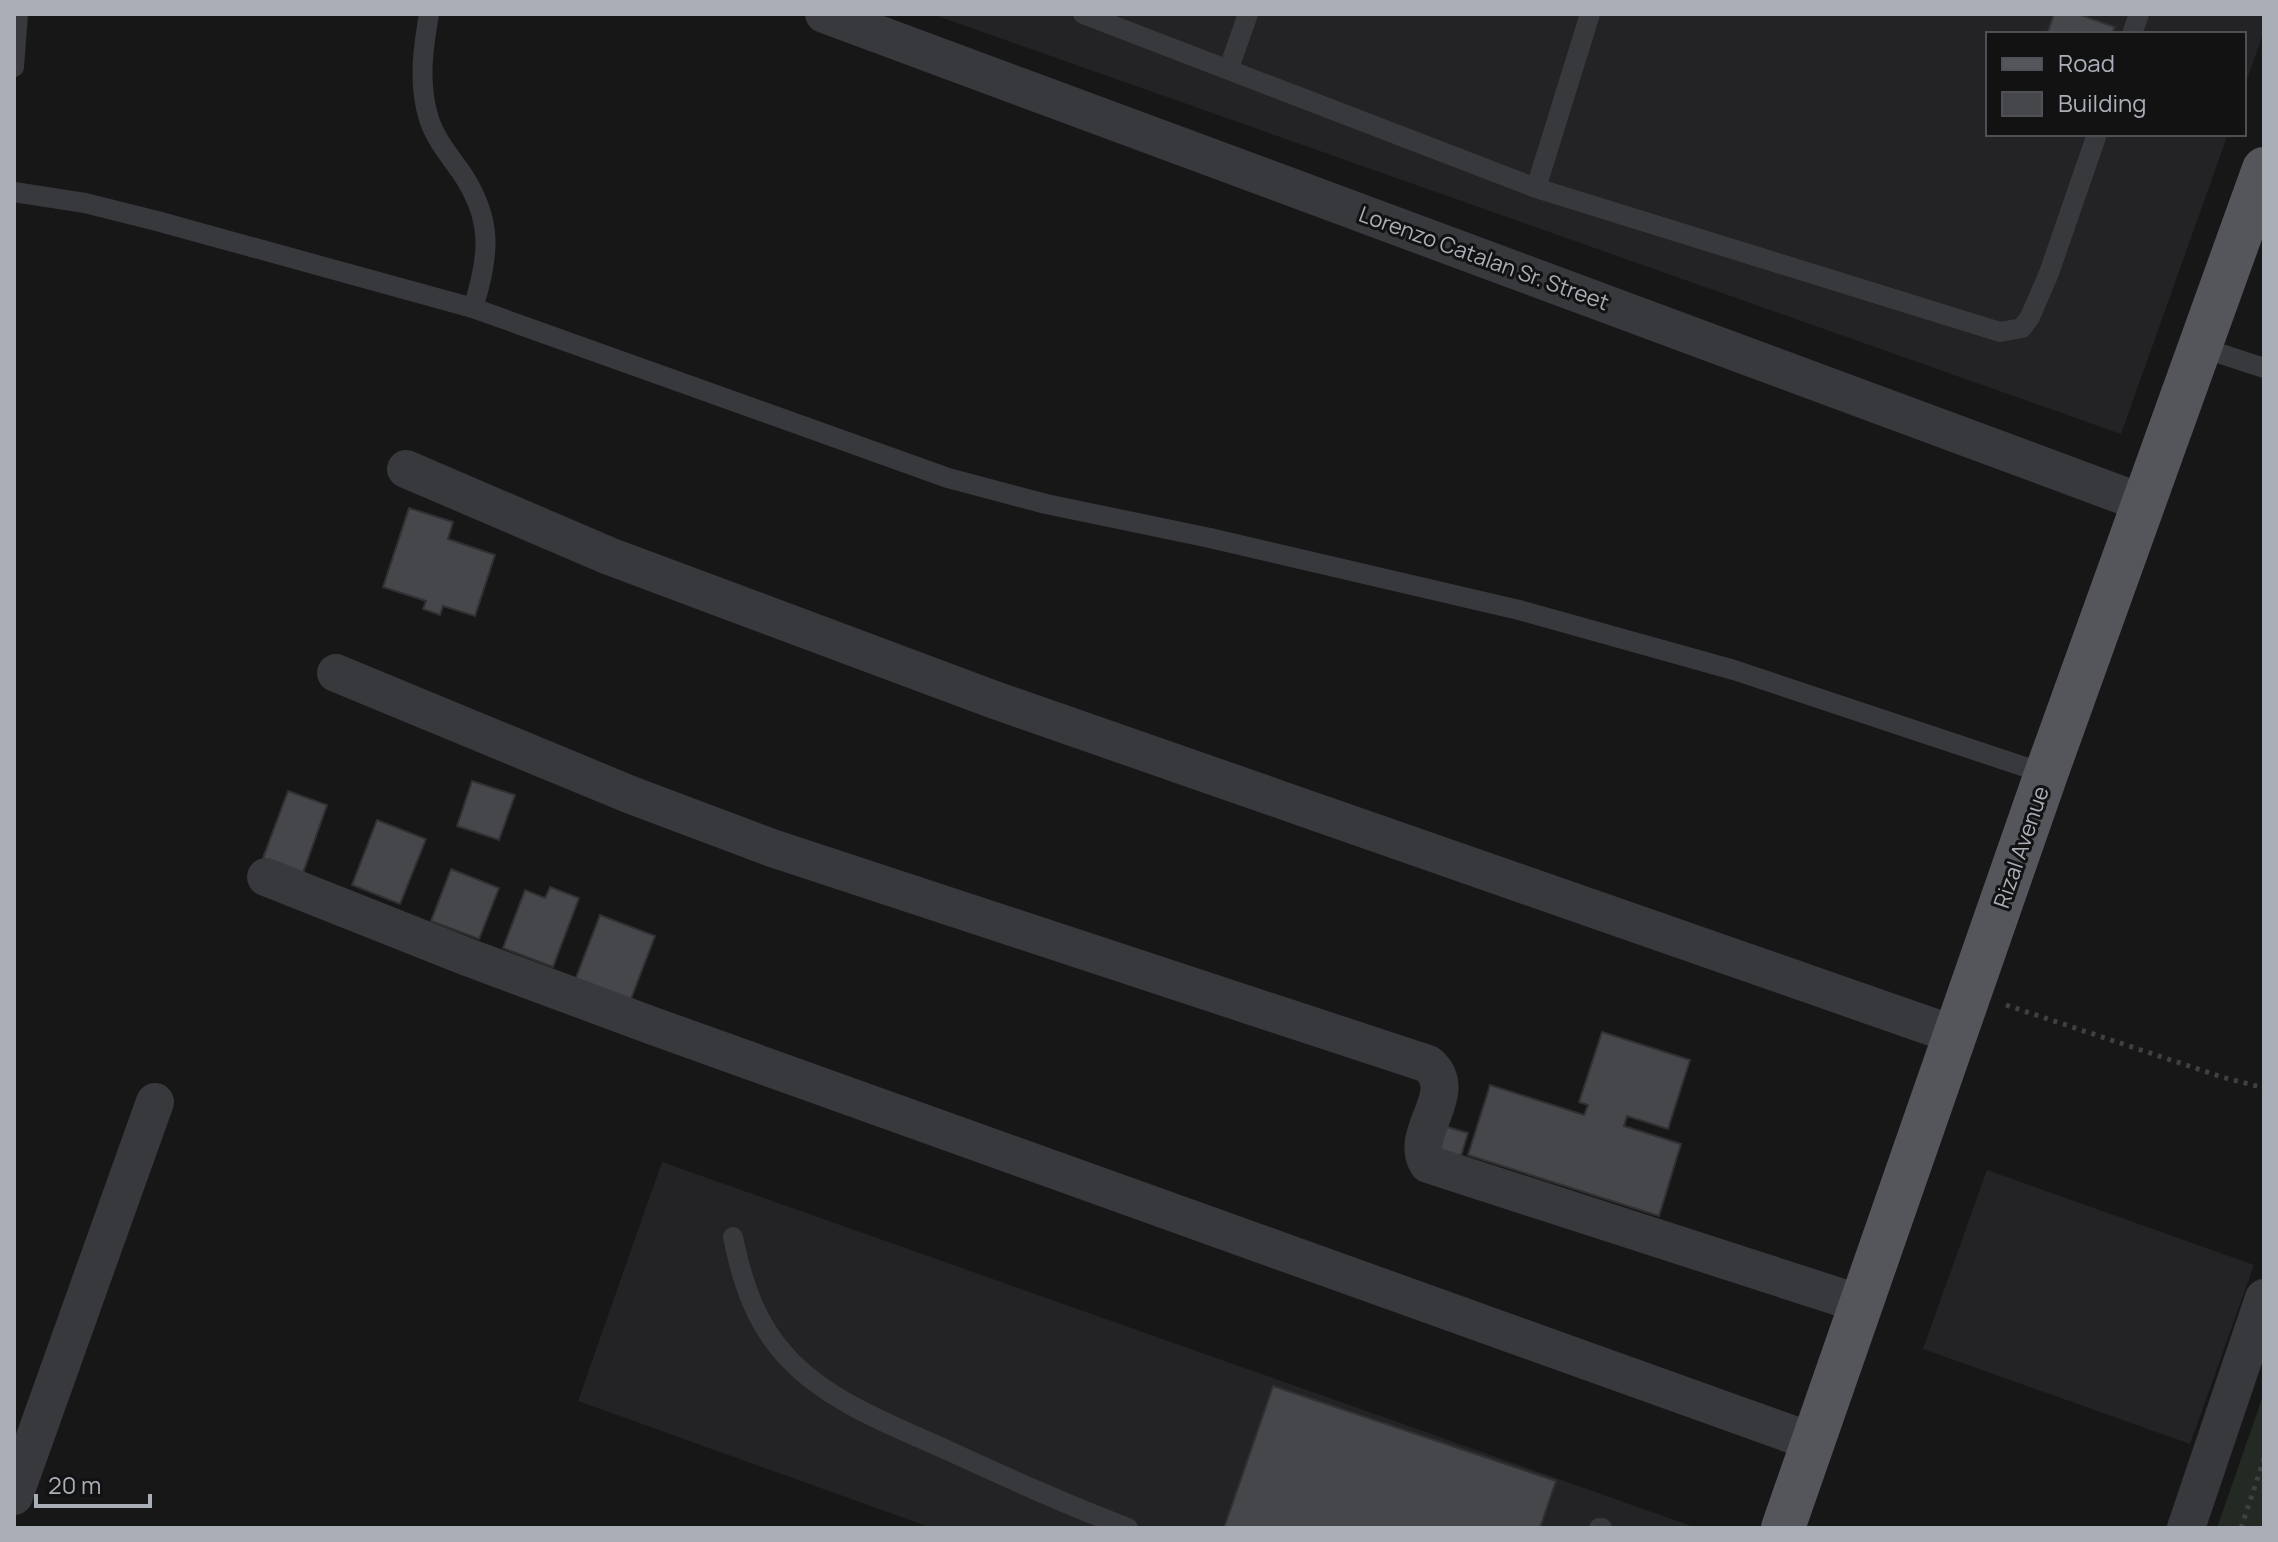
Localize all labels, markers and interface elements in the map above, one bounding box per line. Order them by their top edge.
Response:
legend [1986,32,2246,136]
text: Road [2058,46,2115,79]
text: Building [2058,86,2146,119]
street label: Lorenzo Catalan Sr. Street [1355,199,1613,317]
street label: Rizal Avenue [1986,782,2056,912]
scale bar [36,1458,150,1508]
text: 20 m [48,1468,101,1501]

